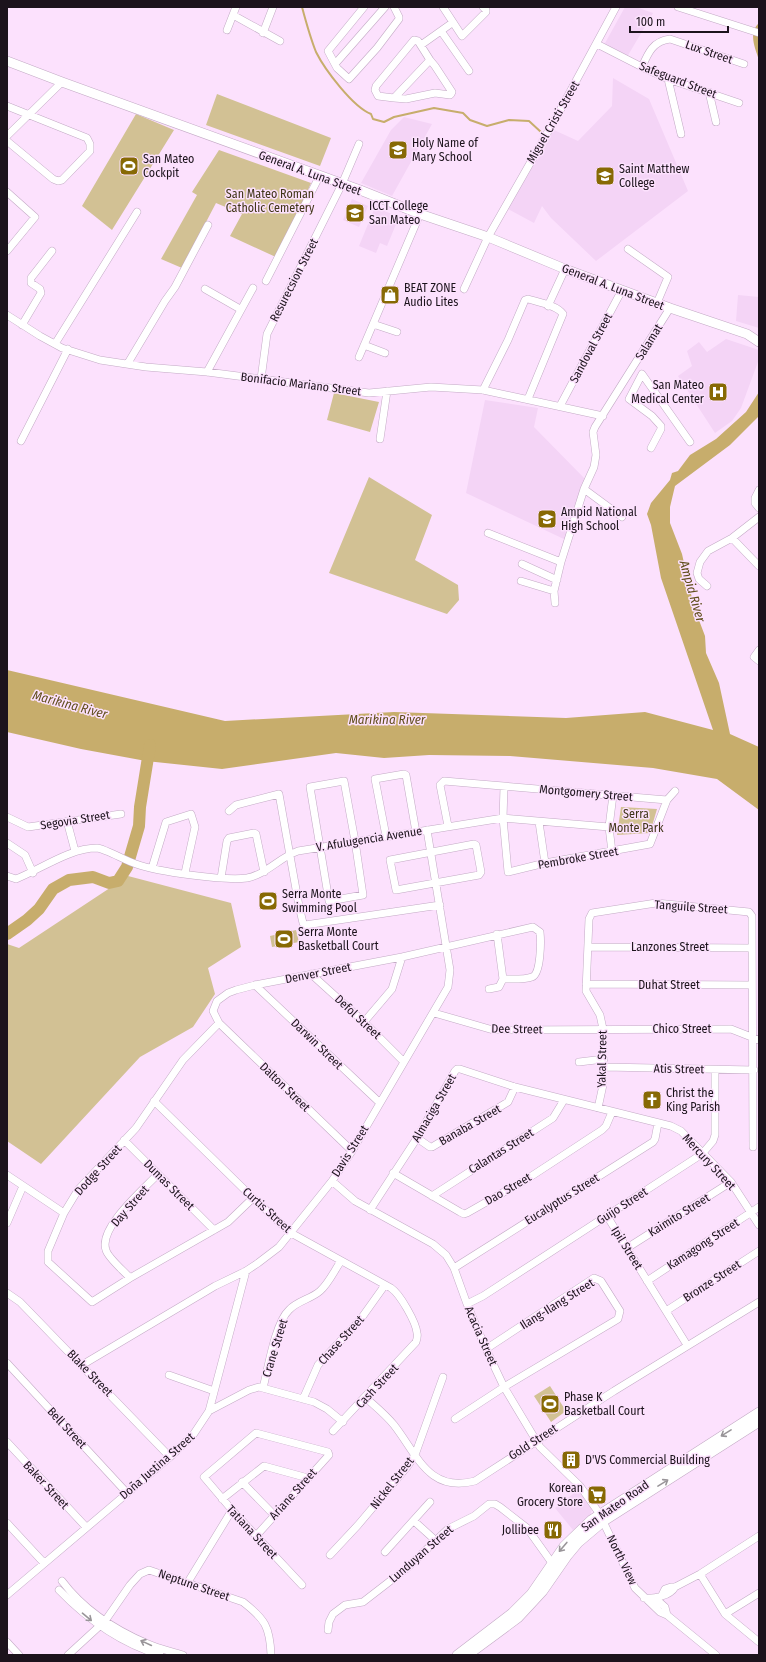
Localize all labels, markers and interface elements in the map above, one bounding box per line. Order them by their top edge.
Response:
scale bar [630,8,728,34]
text: 100 m [636,15,665,29]
street label: Lux Street [684,37,735,67]
street label: Safeguard Street [637,59,719,101]
street label: Miguel Cristi Street [524,78,582,166]
place label: Holy Name of Mary School [412,136,479,164]
school or university icon: Holy Name of Mary School [387,139,409,161]
street label: General A. Luna Street [257,148,363,198]
place label: San Mateo Cockpit [143,152,194,180]
sports icon: San Mateo Cockpit [118,155,140,177]
place label: Saint Matthew College [619,162,689,190]
school or university icon: Saint Matthew College [594,165,616,187]
park label: San Mateo Roman Catholic Cemetery [226,187,315,215]
place label: ICCT College San Mateo [369,199,428,227]
school or university icon: ICCT College San Mateo [344,202,366,224]
street label: Resurecsion Street [267,236,321,324]
street label: General A. Luna Street [560,261,666,313]
place label: BEAT ZONE Audio Lites [404,281,458,309]
shop icon: BEAT ZONE Audio Lites [379,284,401,306]
street label: Sandoval Street [567,311,615,385]
street label: Salamat [633,321,666,363]
street label: Bonifacio Mariano Street [240,370,362,398]
place label: San Mateo Medical Center [631,378,705,406]
hospital icon: San Mateo Medical Center [707,381,729,403]
place label: Ampid National High School [561,505,637,533]
school or university icon: Ampid National High School [536,508,558,530]
water label: Ampid River [676,558,709,624]
water label: Marikina River [31,687,109,722]
water label: Marikina River [349,712,426,727]
street label: Montgomery Street [539,782,633,804]
park label: Serra Monte Park [609,807,664,835]
street label: Segovia Street [39,808,111,832]
street label: V. Afulugencia Avenue [315,824,423,854]
street label: Pembroke Street [537,844,619,872]
place label: Serra Monte Swimming Pool [282,887,357,915]
sports icon: Serra Monte Swimming Pool [257,890,279,912]
street label: Tanguile Street [654,897,728,917]
place label: Serra Monte Basketball Court [298,925,379,953]
sports icon: Serra Monte Basketball Court [273,928,295,950]
street label: Lanzones Street [631,940,709,954]
street label: Denver Street [284,960,352,986]
street label: Duhat Street [638,978,700,992]
street label: Defol Street [332,992,384,1042]
street label: Darwin Street [288,1016,346,1072]
street label: Dee Street [491,1022,543,1036]
street label: Chico Street [653,1022,712,1036]
street label: Yakal Street [594,1030,610,1088]
street label: Dalton Street [257,1060,313,1114]
street label: Atis Street [654,1062,705,1076]
street label: Almaciga Street [409,1071,459,1145]
place label: Christ the King Parish [666,1086,720,1114]
church icon: Christ the King Parish [641,1089,663,1111]
street label: Banaba Street [437,1102,503,1148]
street label: Davis Street [329,1122,371,1179]
street label: Calantas Street [466,1125,536,1177]
street label: Mercury Street [679,1131,739,1193]
street label: Dodge Street [72,1142,124,1198]
street label: Dumas Street [141,1157,197,1213]
street label: Dao Street [482,1170,534,1208]
street label: Eucalyptus Street [522,1171,602,1227]
street label: Day Street [108,1182,152,1230]
street label: Curtis Street [240,1184,294,1236]
street label: Guijo Street [594,1184,650,1228]
street label: Kaimito Street [646,1191,712,1239]
street label: Kamagong Street [664,1215,742,1273]
street label: Ipil Street [608,1224,646,1272]
street label: Bronze Street [681,1257,744,1305]
street label: Ilang-Ilang Street [517,1276,597,1332]
street label: Acacia Street [462,1304,500,1368]
street label: Chase Street [315,1312,367,1368]
street label: Crane Street [260,1317,291,1379]
street label: Blake Street [64,1347,116,1399]
street label: Cash Street [353,1361,401,1411]
place label: Phase K Basketball Court [564,1390,645,1418]
sports icon: Phase K Basketball Court [539,1393,561,1415]
street label: Bell Street [44,1405,90,1452]
street label: Gold Street [506,1421,560,1463]
one-way arrow [721,1429,732,1437]
street label: Doña Justina Street [117,1430,197,1502]
building icon: D'VS Commercial Building [560,1449,582,1471]
place label: D'VS Commercial Building [585,1453,710,1467]
street label: Nickel Street [367,1454,417,1512]
street label: Baker Street [20,1458,72,1512]
street label: Ariane Street [266,1465,320,1522]
street label: San Mateo Road [579,1478,651,1534]
one-way arrow [658,1479,669,1487]
place label: Korean Grocery Store [517,1481,583,1509]
supermarket icon: Korean Grocery Store [586,1484,608,1506]
street label: Tatiana Street [224,1502,280,1562]
restaurant icon: Jollibee [542,1519,564,1541]
street label: Lunduyan Street [386,1522,456,1586]
place label: Jollibee [502,1523,539,1537]
street label: North View [604,1533,640,1587]
one-way arrow [559,1542,568,1553]
street label: Neptune Street [157,1566,232,1604]
one-way arrow [82,1612,93,1621]
one-way arrow [140,1639,152,1646]

